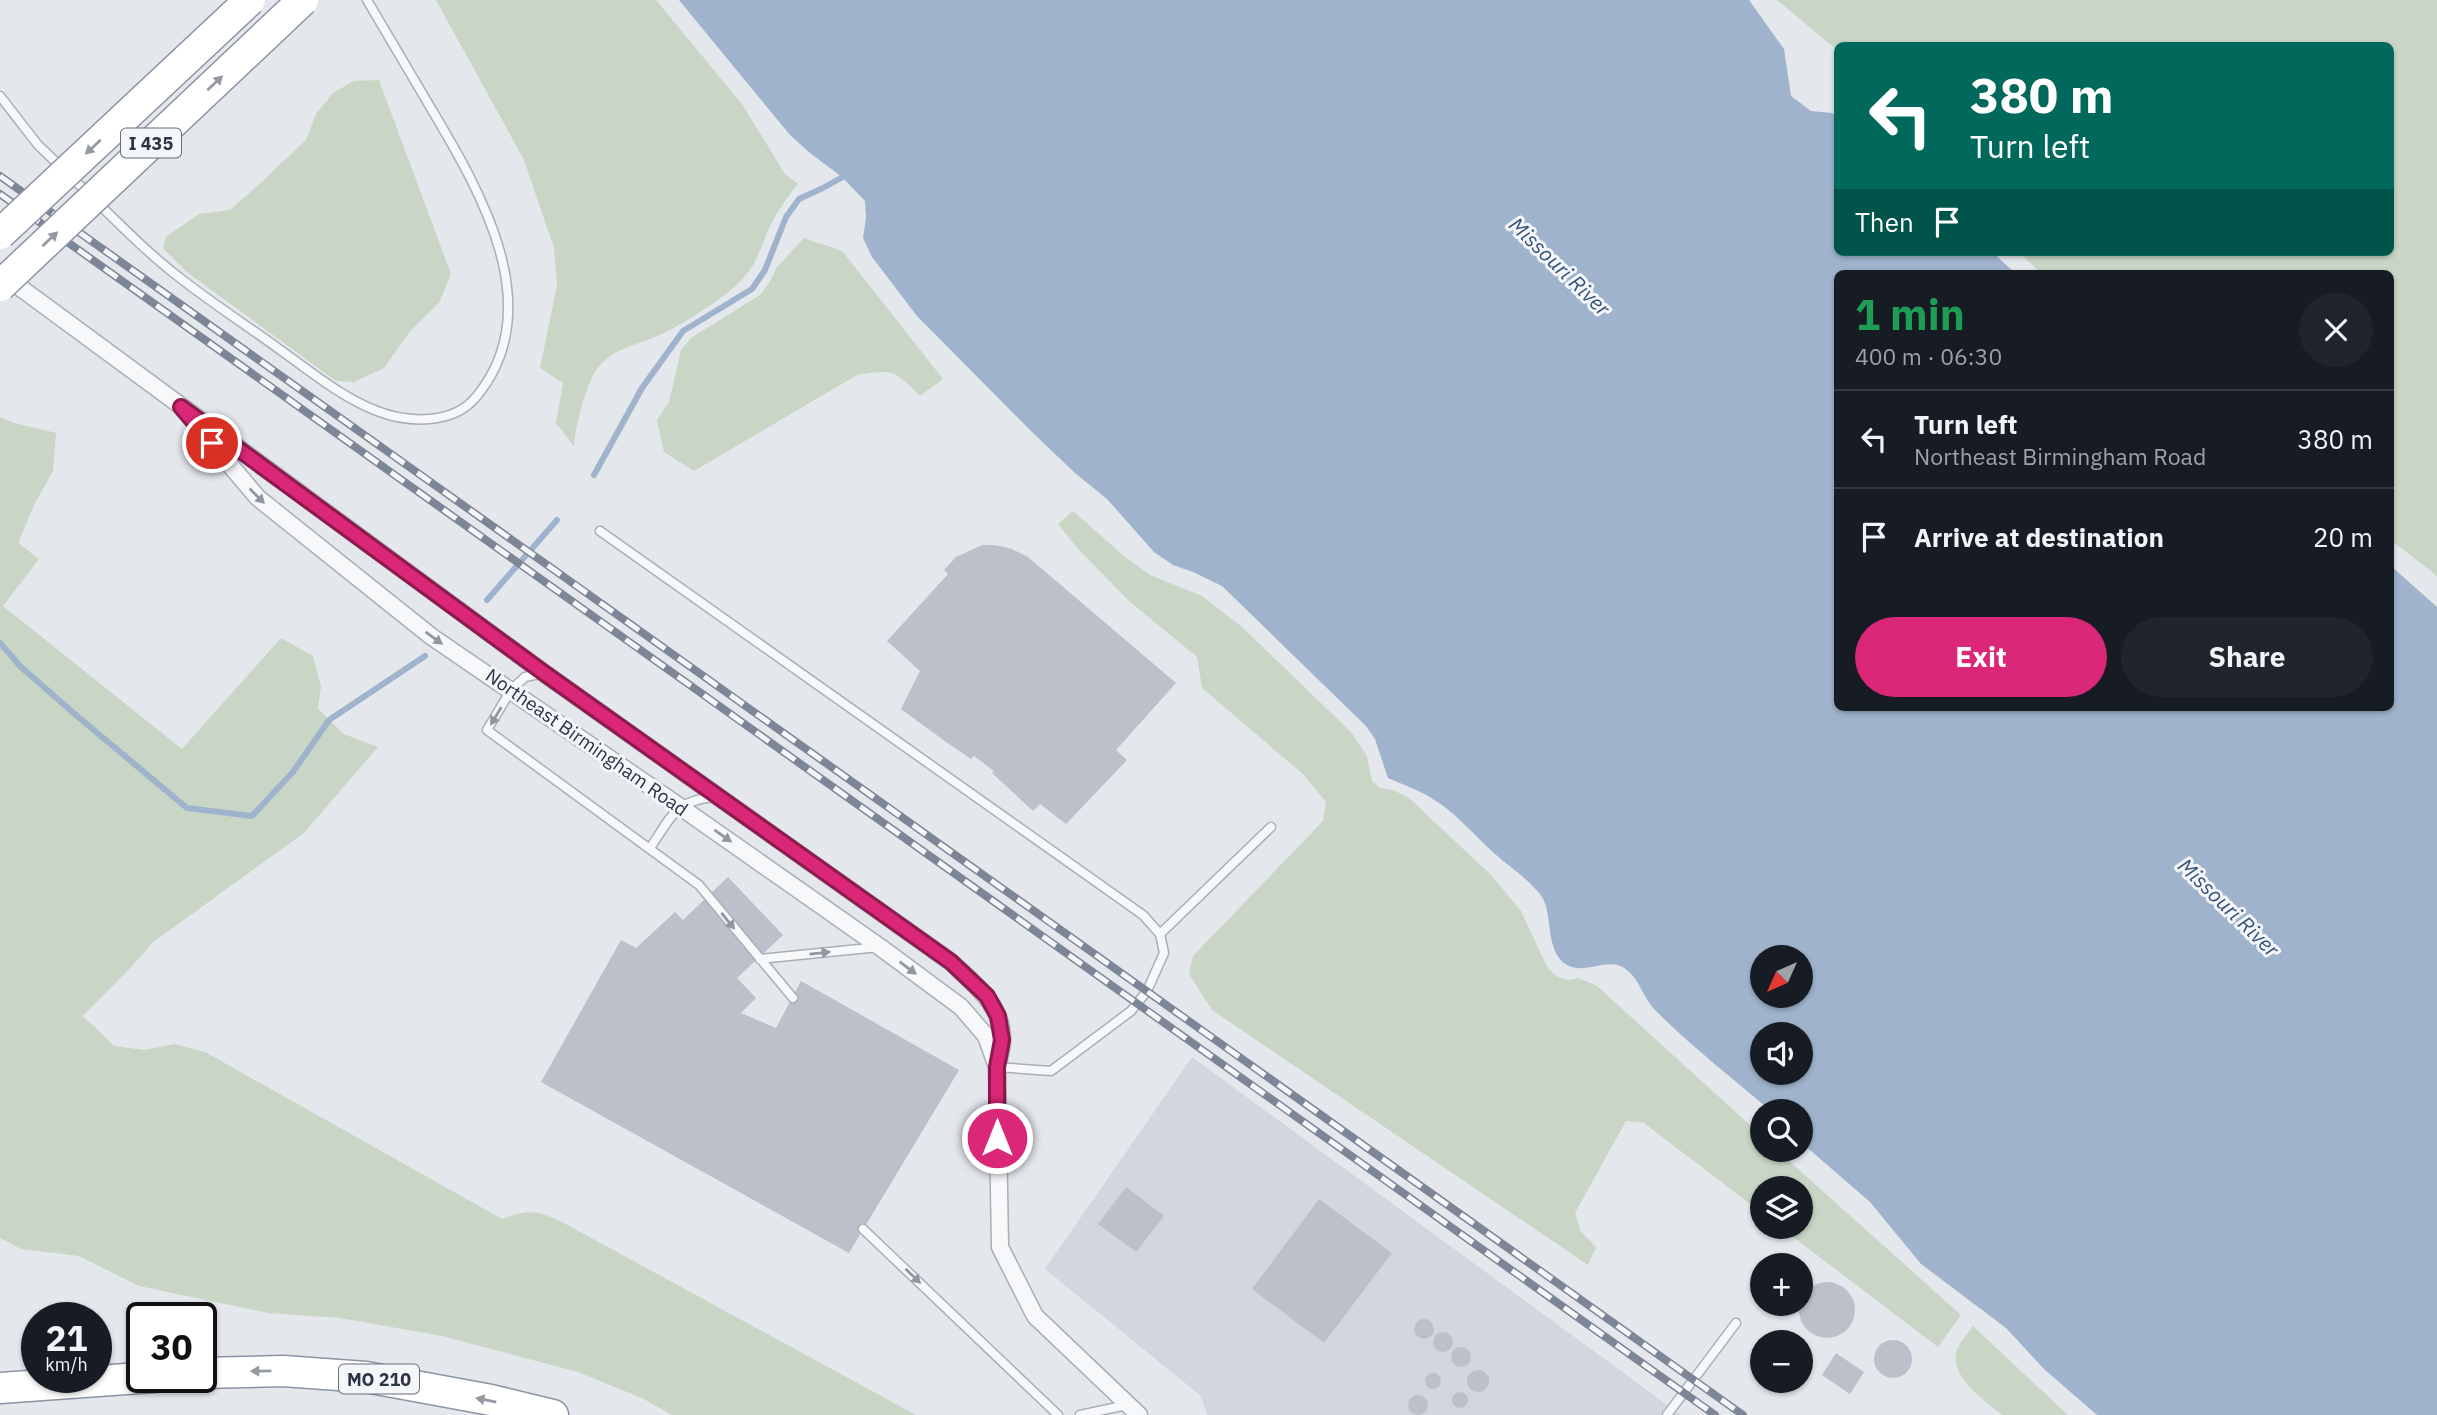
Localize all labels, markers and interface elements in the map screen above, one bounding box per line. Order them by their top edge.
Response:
text: 380 m [1970,63,2114,126]
icon: left [1855,70,1946,161]
one-way arrow [206,75,223,91]
text: Turn left [1970,125,2090,167]
road number: I 435 [121,128,181,158]
one-way arrow [85,139,102,155]
icon: arrive [1928,203,1966,241]
text: Then [1855,205,1914,239]
water label: Missouri River [1503,211,1618,322]
one-way arrow [41,231,58,247]
text: 1 min [1855,287,1965,342]
button: close [2299,293,2373,367]
text: 400 m · 06:30 [1855,341,2002,371]
text: Turn left [1914,407,2017,441]
pin [182,413,242,473]
icon: left [1855,420,1893,458]
text: 380 m [2297,422,2373,456]
icon: arrive [193,424,231,462]
text: Northeast Birmingham Road [1914,441,2206,471]
one-way arrow [249,487,266,504]
icon: arrive [1855,518,1893,556]
text: Arrive at destination [1914,520,2164,554]
text: 20 m [2313,520,2373,554]
button: Exit [1855,617,2107,697]
button: Share [2121,617,2373,697]
one-way arrow [425,631,443,645]
street label: Northeast Birmingham Road [481,663,693,821]
one-way arrow [489,706,502,725]
one-way arrow [714,829,732,843]
water label: Missouri River [2172,852,2287,963]
one-way arrow [720,912,735,929]
north arrow [1750,945,1813,1008]
map controls [1750,945,1813,1393]
one-way arrow [809,947,831,958]
one-way arrow [899,961,917,975]
button: sound [1750,1022,1813,1085]
button: search [1750,1099,1813,1162]
position arrow [960,1101,1034,1175]
button: layers [1750,1176,1813,1239]
button: + [1750,1253,1813,1316]
one-way arrow [904,1268,921,1284]
speed limit sign: 30 [126,1302,217,1393]
text: 21 [45,1315,88,1361]
button: − [1750,1330,1813,1393]
text: km/h [45,1353,88,1376]
road number: MO 210 [339,1364,419,1394]
one-way arrow [250,1365,272,1377]
one-way arrow [475,1394,497,1405]

